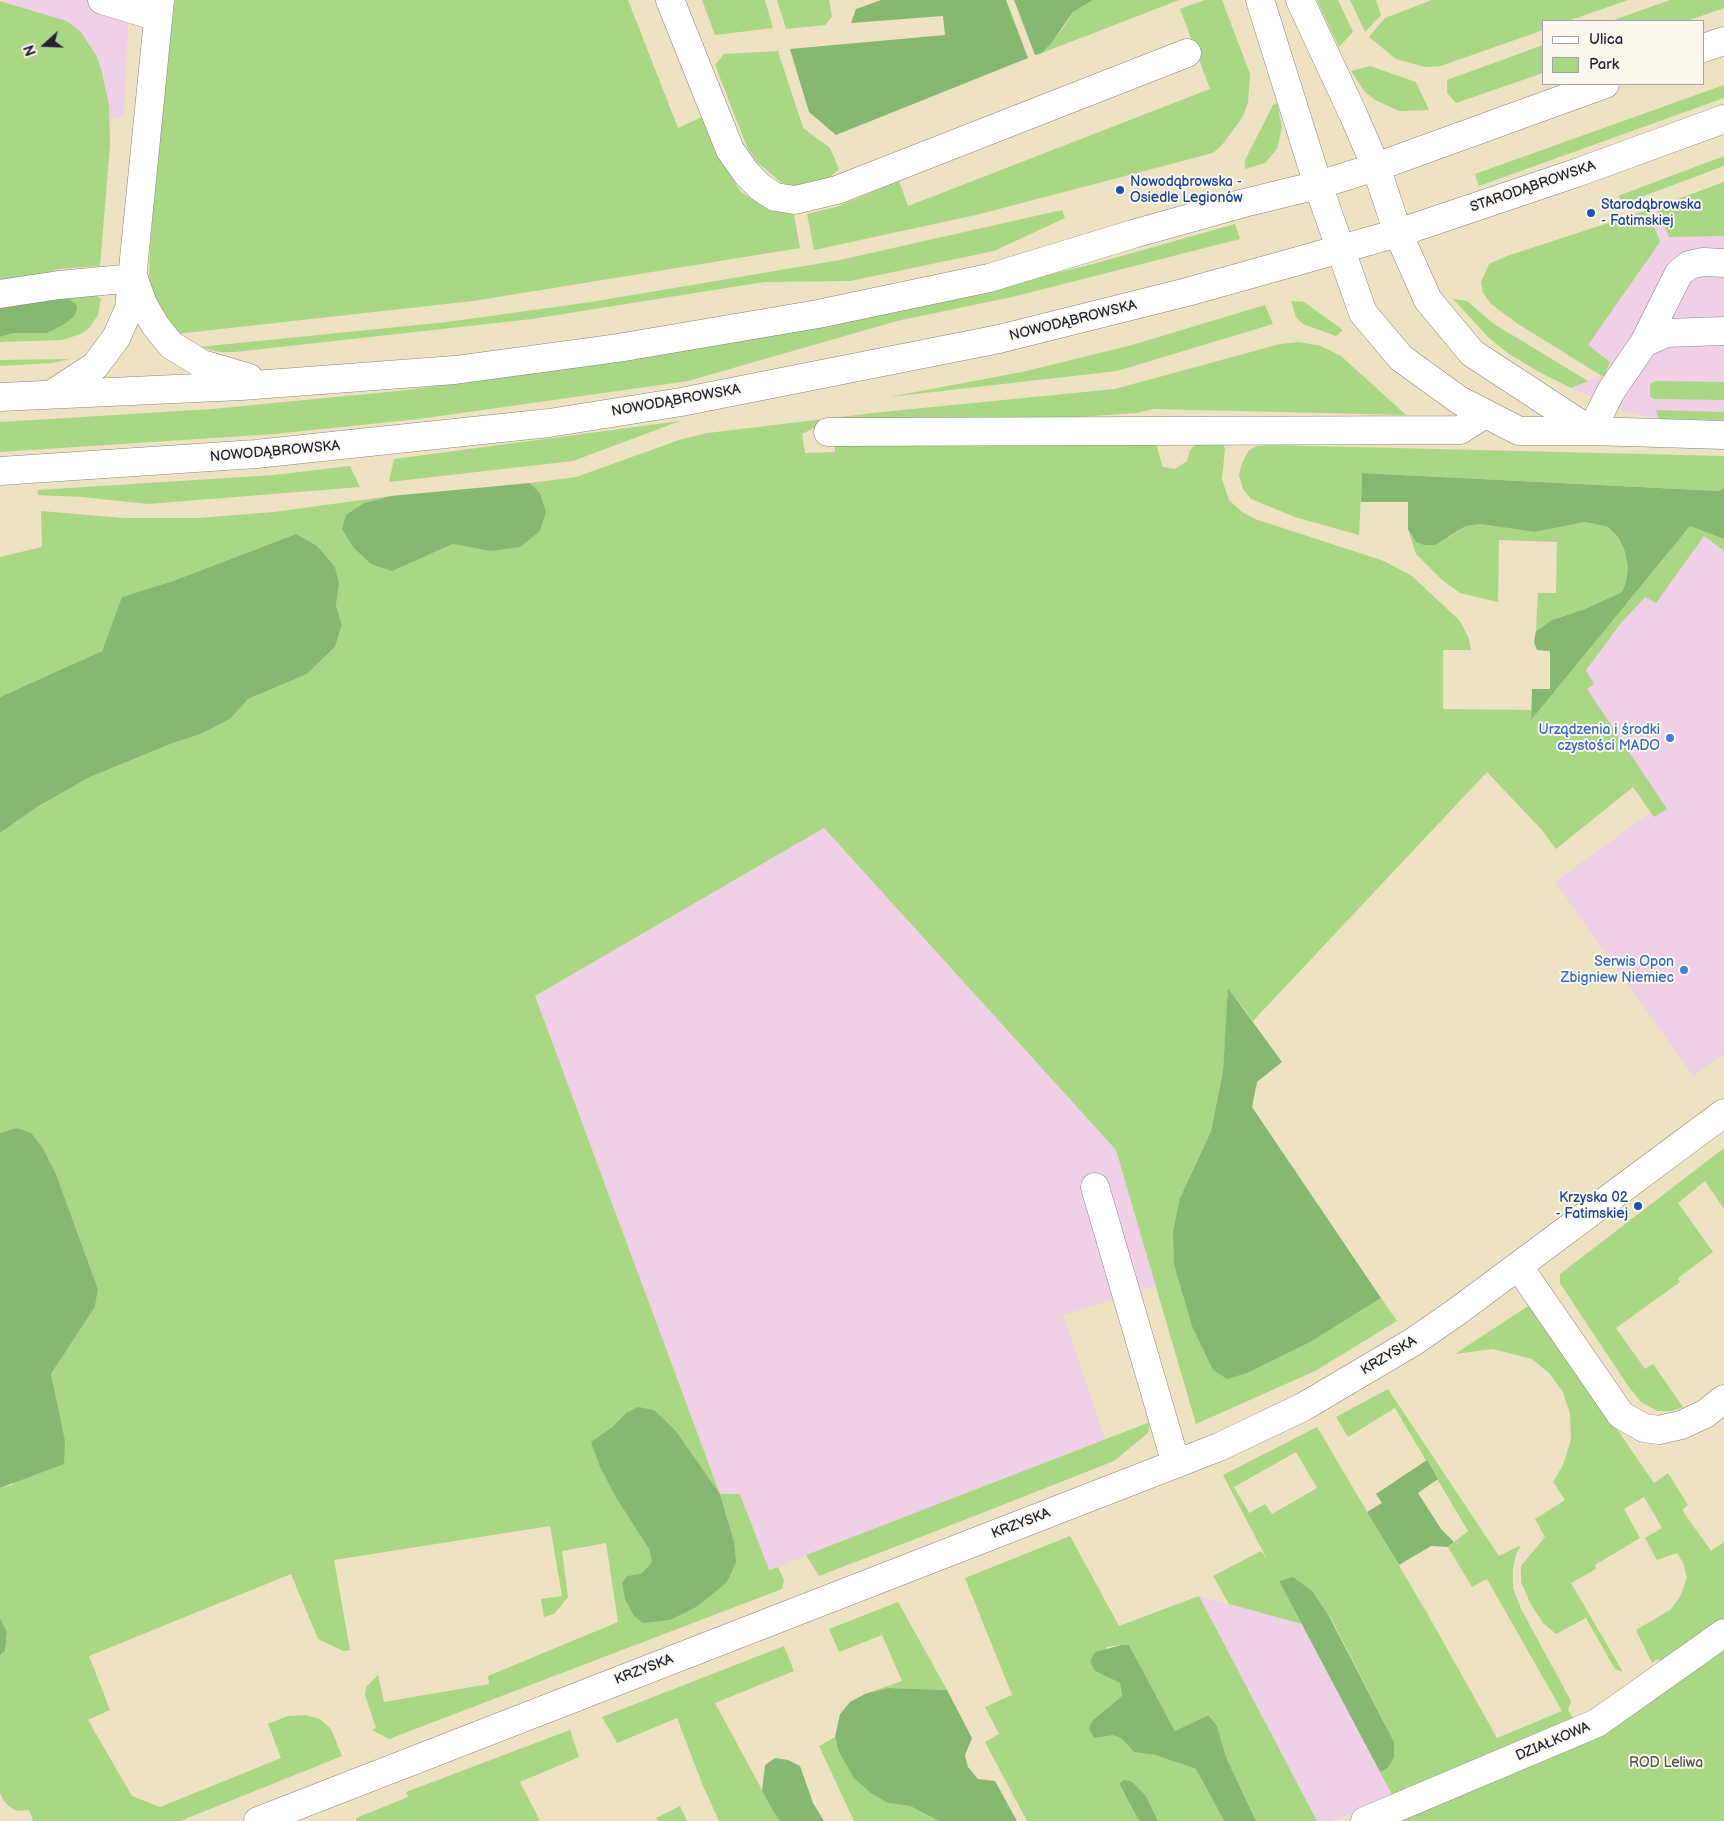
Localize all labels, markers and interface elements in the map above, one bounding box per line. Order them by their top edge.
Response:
north arrow [20,20,70,70]
legend [1542,20,1704,85]
text: Ulica [1589,30,1623,49]
text: N [21,42,40,58]
text: Park [1589,55,1619,74]
street label: STARODĄBROWSKA [1468,158,1598,216]
place label: Nowodąbrowska - Osiedle Legionów [1130,174,1243,206]
marker: Nowodąbrowska - Osiedle Legionów [1114,184,1126,196]
place label: Starodąbrowska - Fatimskiej [1601,197,1701,230]
marker: Starodąbrowska - Fatimskiej [1585,207,1597,219]
street label: NOWODĄBROWSKA [1008,297,1138,345]
street label: NOWODĄBROWSKA [610,381,742,421]
street label: NOWODĄBROWSKA [209,438,341,466]
place label: Urządzenia i środki czystości MADO [1539,722,1660,754]
marker: Urządzenia i środki czystości MADO [1664,732,1676,744]
place label: Serwis Opon Zbigniew Niemiec [1561,954,1674,986]
marker: Serwis Opon Zbigniew Niemiec [1678,964,1690,976]
place label: Krzyska 02 - Fatimskiej [1555,1190,1628,1222]
marker: Krzyska 02 - Fatimskiej [1632,1200,1644,1212]
street label: KRZYSKA [1358,1333,1420,1379]
street label: KRZYSKA [989,1505,1053,1543]
street label: KRZYSKA [612,1651,676,1689]
street label: DZIAŁKOWA [1513,1719,1593,1765]
park label: ROD Leliwa [1629,1755,1703,1771]

